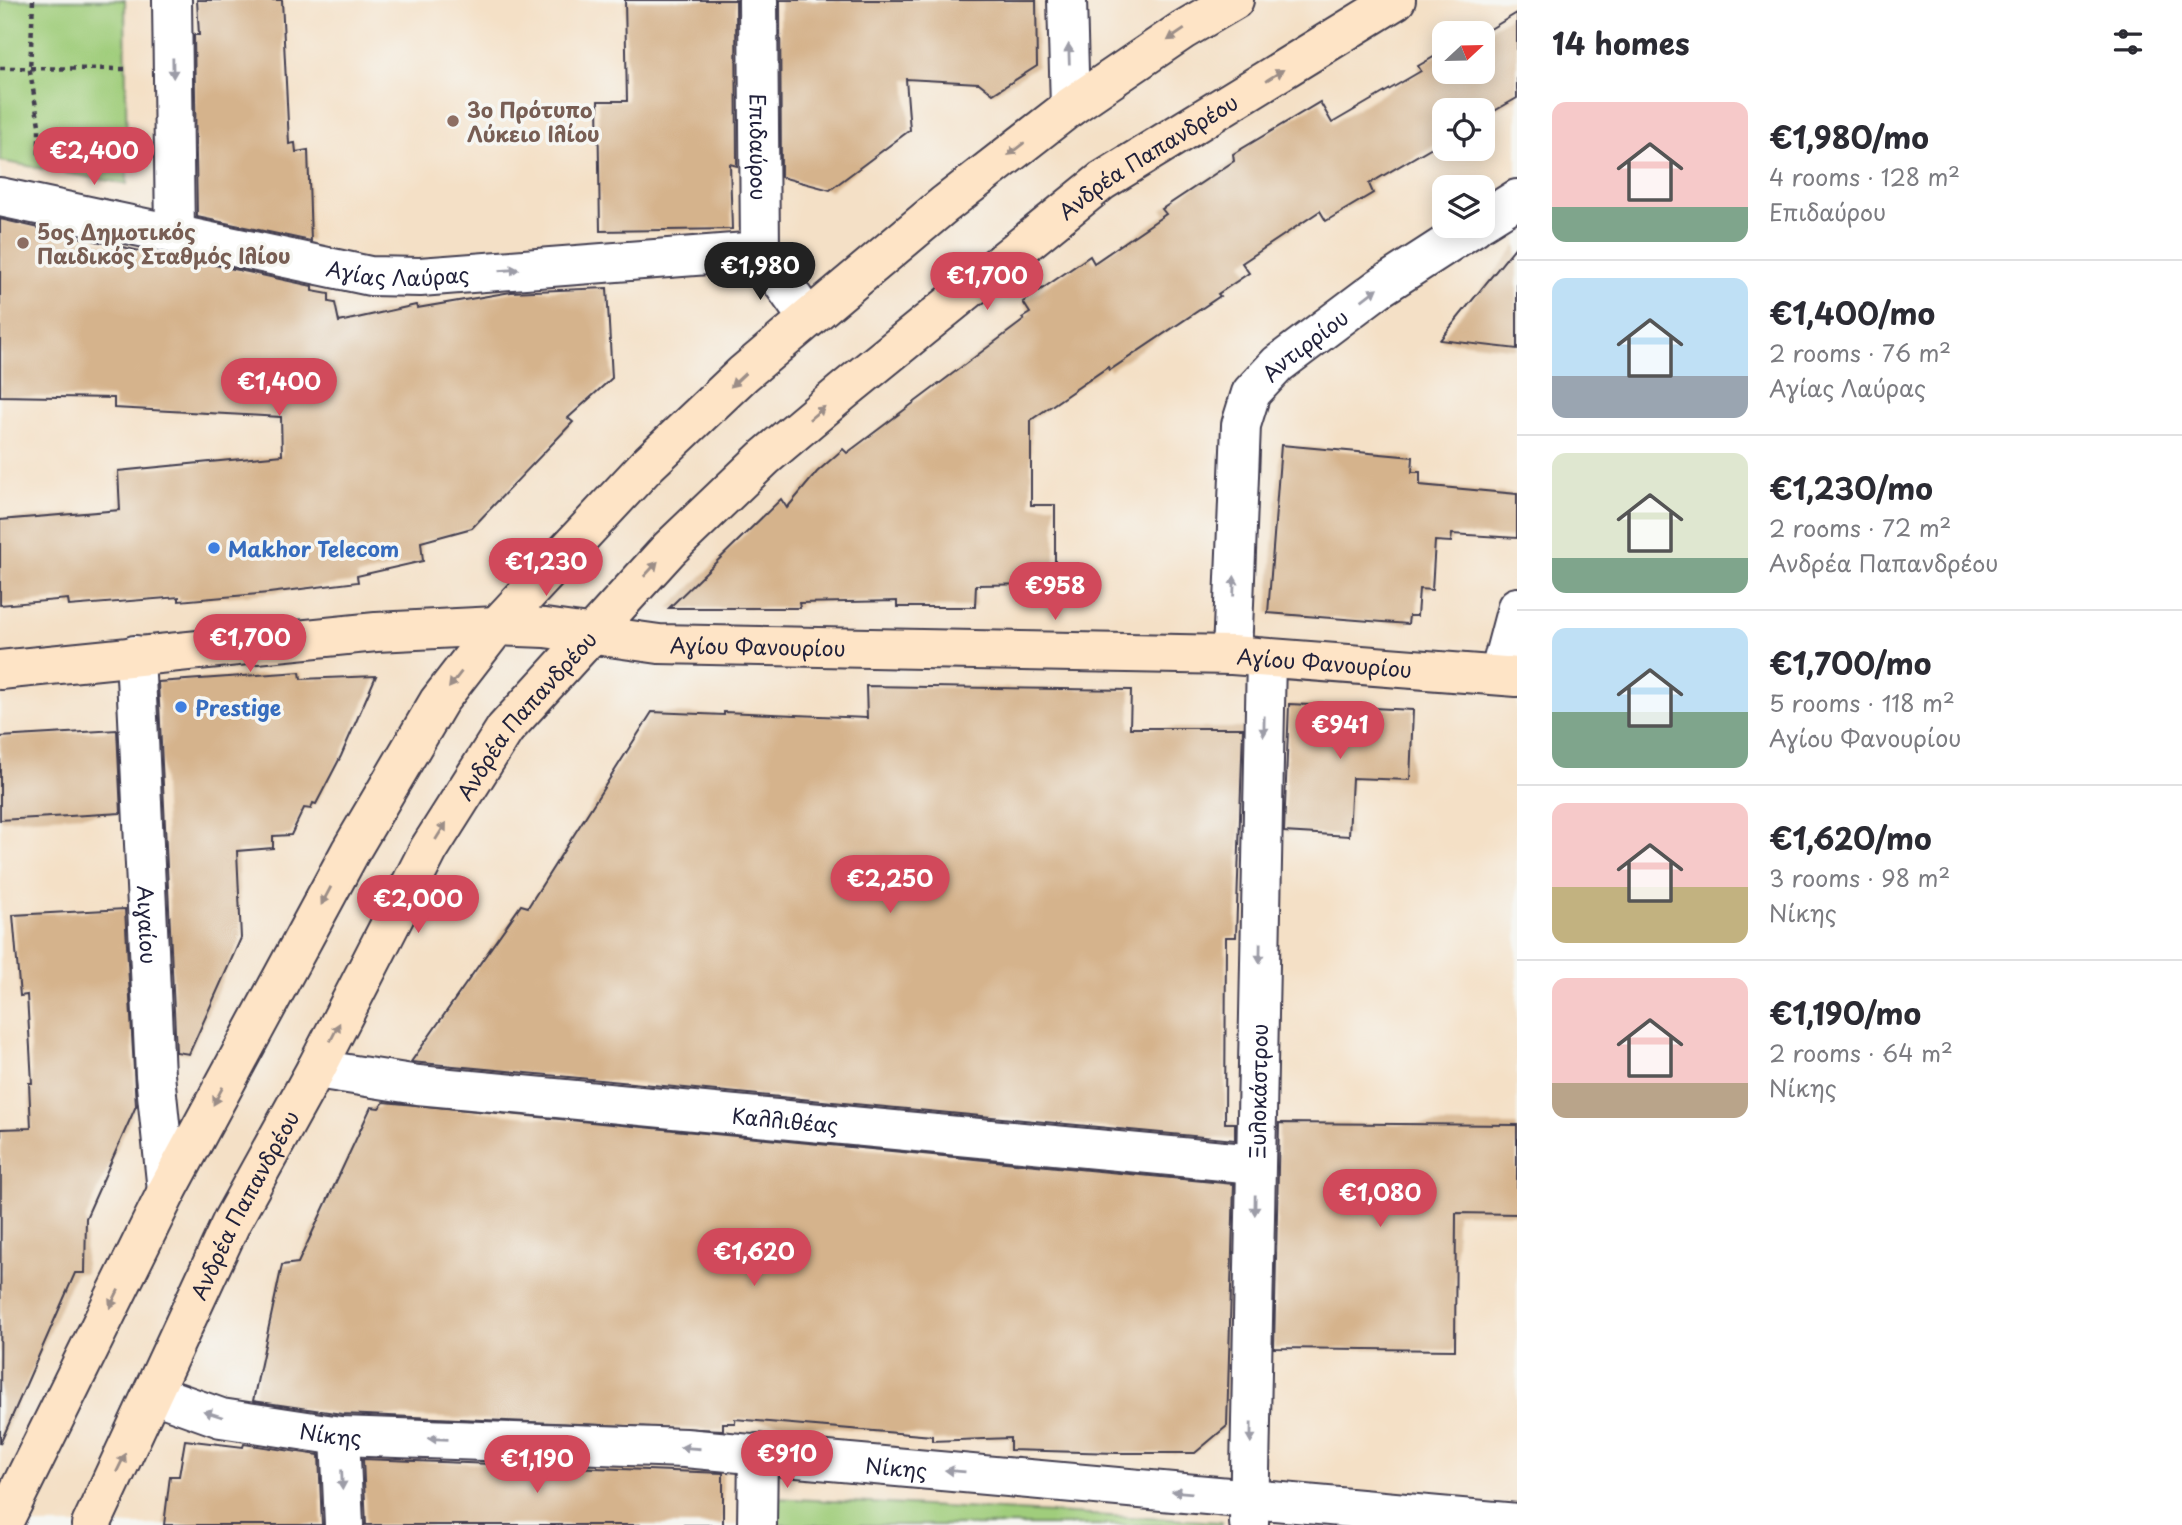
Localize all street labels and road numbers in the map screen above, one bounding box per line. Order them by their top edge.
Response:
street label: Ανδρέα Παπανδρέου [1051,85,1244,227]
street label: Επιδαύρου [743,93,776,201]
street label: Αγίας Λαύρας [324,251,470,293]
street label: Αντιρρίου [1254,301,1354,388]
street label: Ανδρέα Παπανδρέου [448,623,603,806]
street label: Αγίου Φανουρίου [670,628,846,664]
street label: Αγίου Φανουρίου [1236,639,1413,685]
street label: Αιγαίου [130,885,166,965]
street label: Ξυλοκάστρου [1240,1023,1275,1159]
street label: Καλλιθέας [731,1099,840,1141]
street label: Ανδρέα Παπανδρέου [182,1104,306,1305]
street label: Νίκης [298,1414,362,1453]
street label: Νίκης [864,1448,929,1486]

